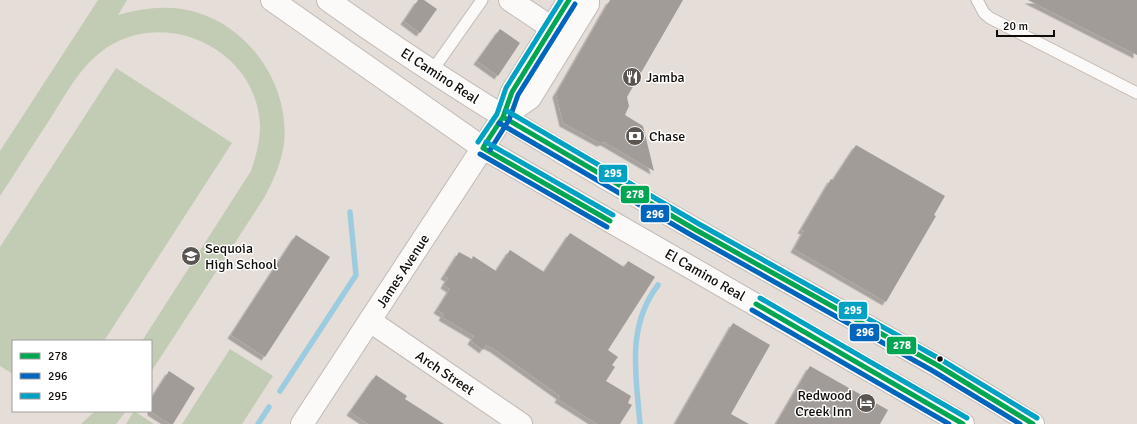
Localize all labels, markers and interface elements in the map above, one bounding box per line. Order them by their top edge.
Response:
scale bar [997,12,1054,38]
text: 20 m [1003,19,1028,34]
street label: El Camino Real [398,44,482,108]
restaurant icon: Jamba [621,66,643,88]
place label: Jamba [646,69,685,86]
bank icon: Chase [624,125,646,147]
place label: Chase [649,128,685,145]
line badge: 295 [598,164,628,183]
text: 295 [604,167,622,180]
line badge: 278 [620,185,650,204]
text: 278 [626,188,644,201]
line badge: 296 [640,204,670,223]
text: 296 [646,208,664,221]
street label: James Avenue [373,231,433,311]
place label: Sequoia High School [205,240,277,273]
school or university icon: Sequoia High School [180,245,202,267]
street label: El Camino Real [662,245,748,305]
line badge: 295 [838,301,868,320]
text: 295 [844,304,862,317]
line badge: 296 [849,323,880,342]
text: 296 [856,326,874,339]
line badge: 278 [886,336,917,355]
text: 278 [893,339,911,352]
legend [12,340,152,412]
street label: Arch Street [412,347,478,399]
text: 278 [48,349,67,364]
unlabelled marker [935,354,945,364]
text: 296 [48,369,67,384]
place label: Redwood Creek Inn [795,387,852,420]
text: 295 [48,389,67,404]
hotel icon: Redwood Creek Inn [855,392,877,414]

